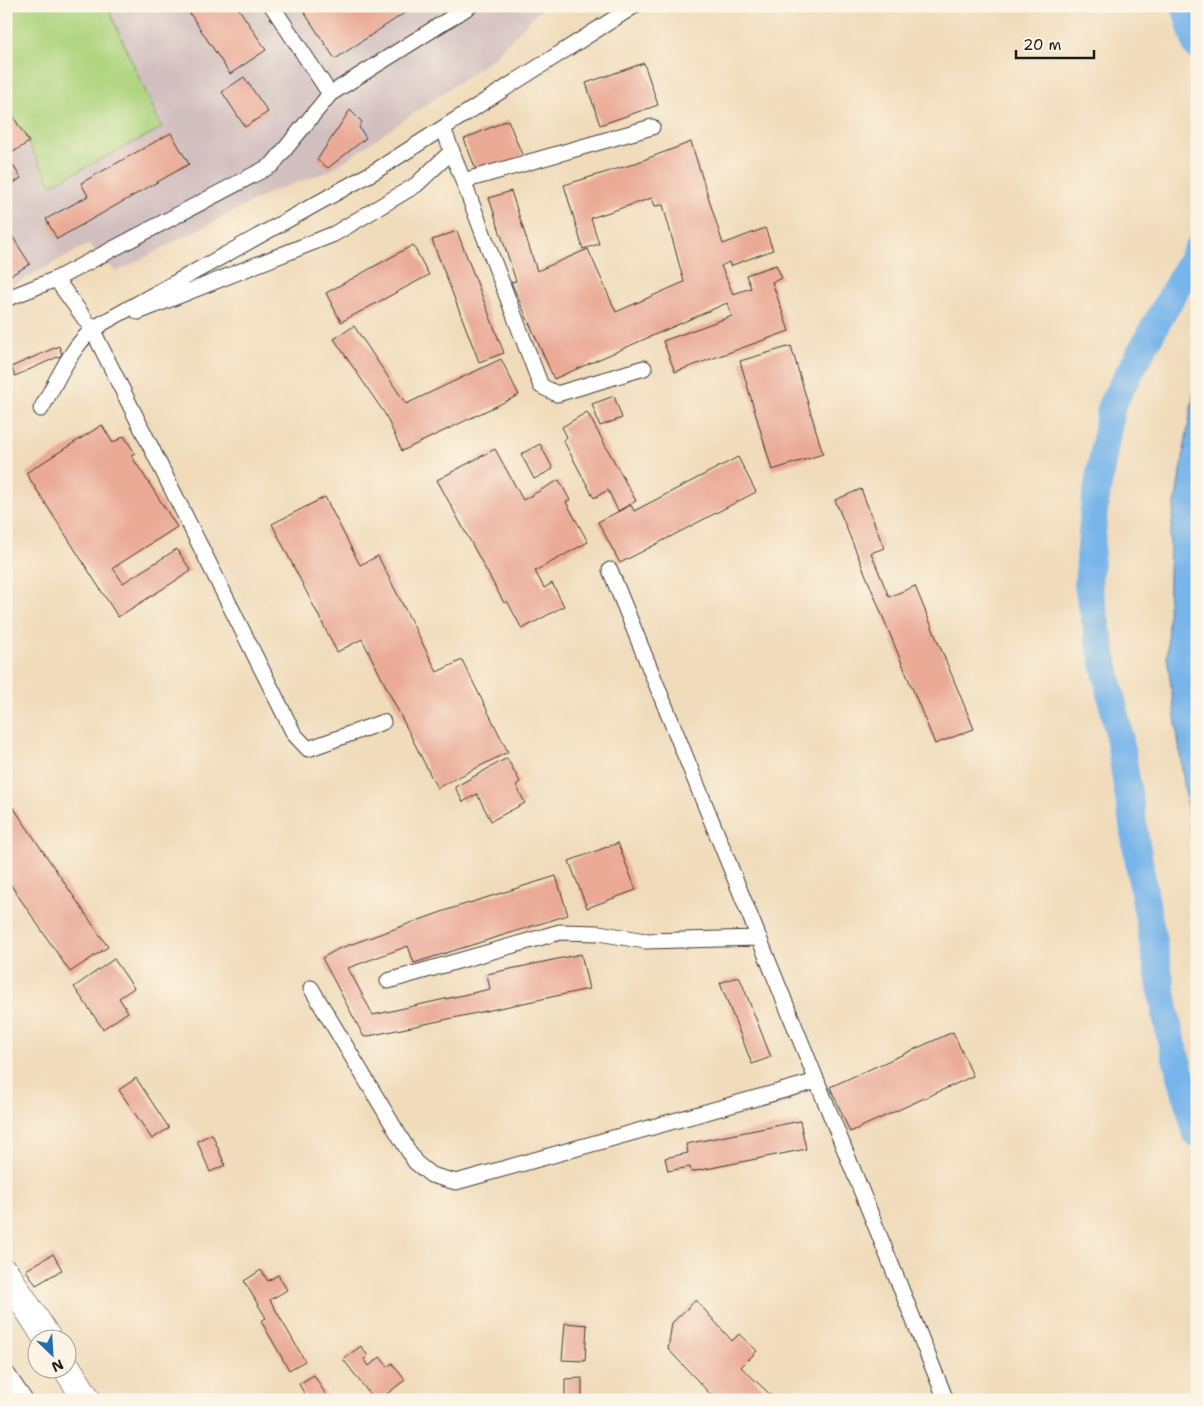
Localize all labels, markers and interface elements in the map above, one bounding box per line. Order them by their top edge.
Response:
scale bar [1016,28,1093,60]
text: 20 m [1023,35,1062,55]
north arrow [28,1328,78,1378]
text: N [49,1355,66,1376]

